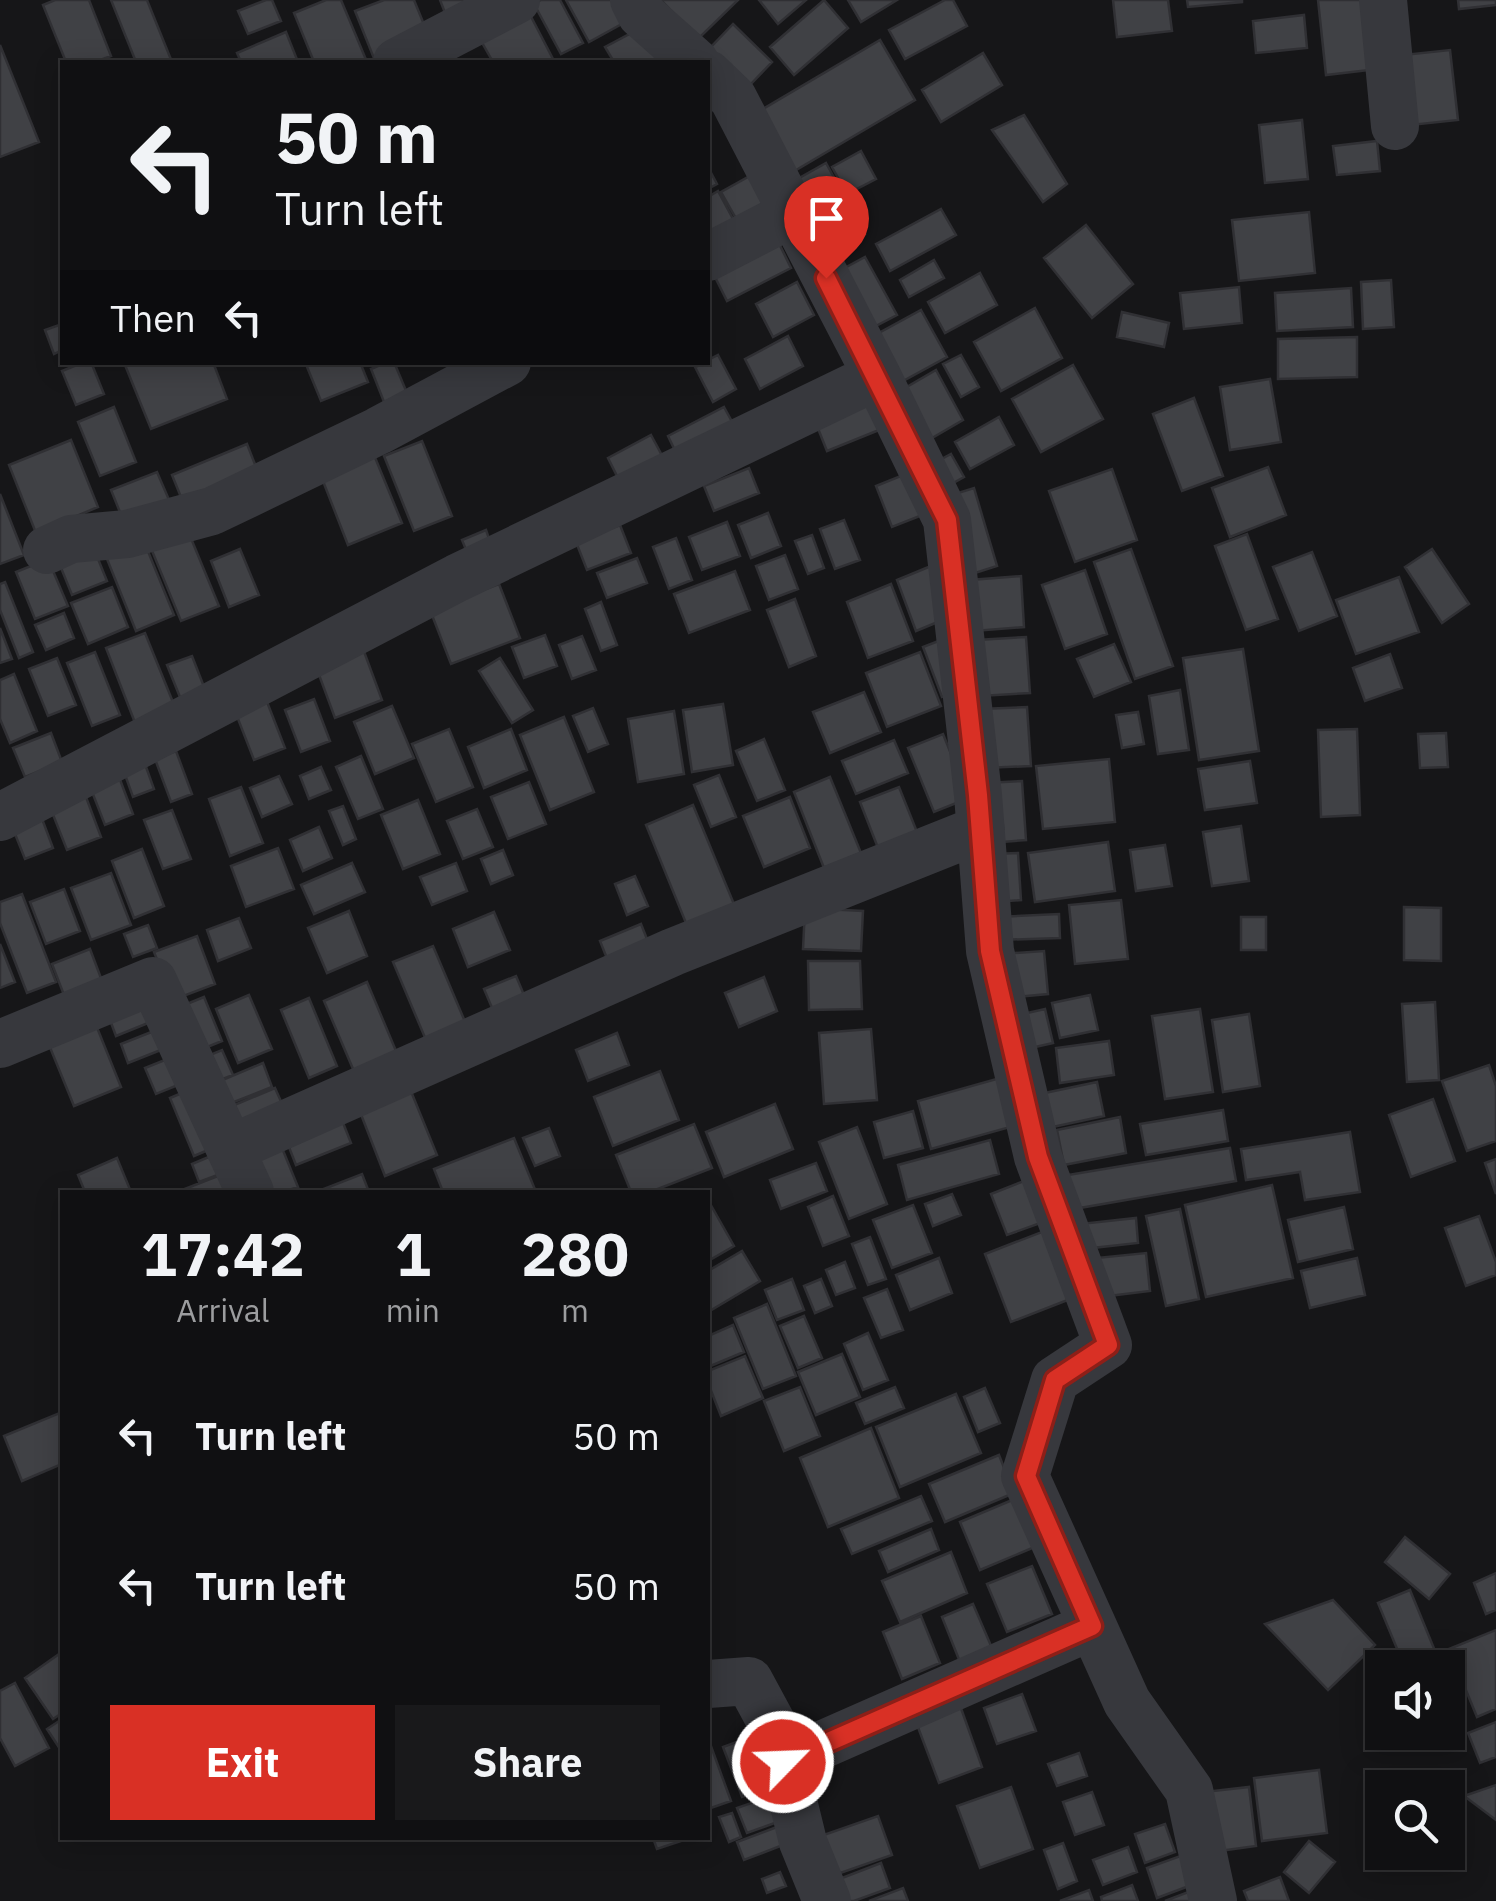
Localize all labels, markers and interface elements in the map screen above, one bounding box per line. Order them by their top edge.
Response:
text: 50 m [275,91,438,182]
icon: left [110,100,240,230]
pin [784,176,869,279]
text: Turn left [275,179,444,237]
icon: arrive [799,191,854,246]
icon: left [216,290,271,345]
text: Then [110,293,196,342]
text: 17:42 [141,1214,305,1293]
text: 1 [395,1214,431,1293]
text: 280 [521,1214,629,1293]
text: Arrival [176,1289,270,1331]
text: min [386,1289,440,1331]
text: m [561,1289,589,1331]
icon: left [110,1408,165,1463]
text: Turn left [195,1411,346,1460]
text: 50 m [572,1411,660,1460]
icon: left [110,1558,165,1613]
text: Turn left [195,1561,346,1610]
text: 50 m [572,1561,660,1610]
map controls [1365,1650,1465,1870]
button: sound [1365,1650,1465,1750]
button: Exit [110,1705,375,1820]
button: Share [395,1705,660,1820]
position arrow [731,1710,835,1814]
button: search [1365,1770,1465,1870]

